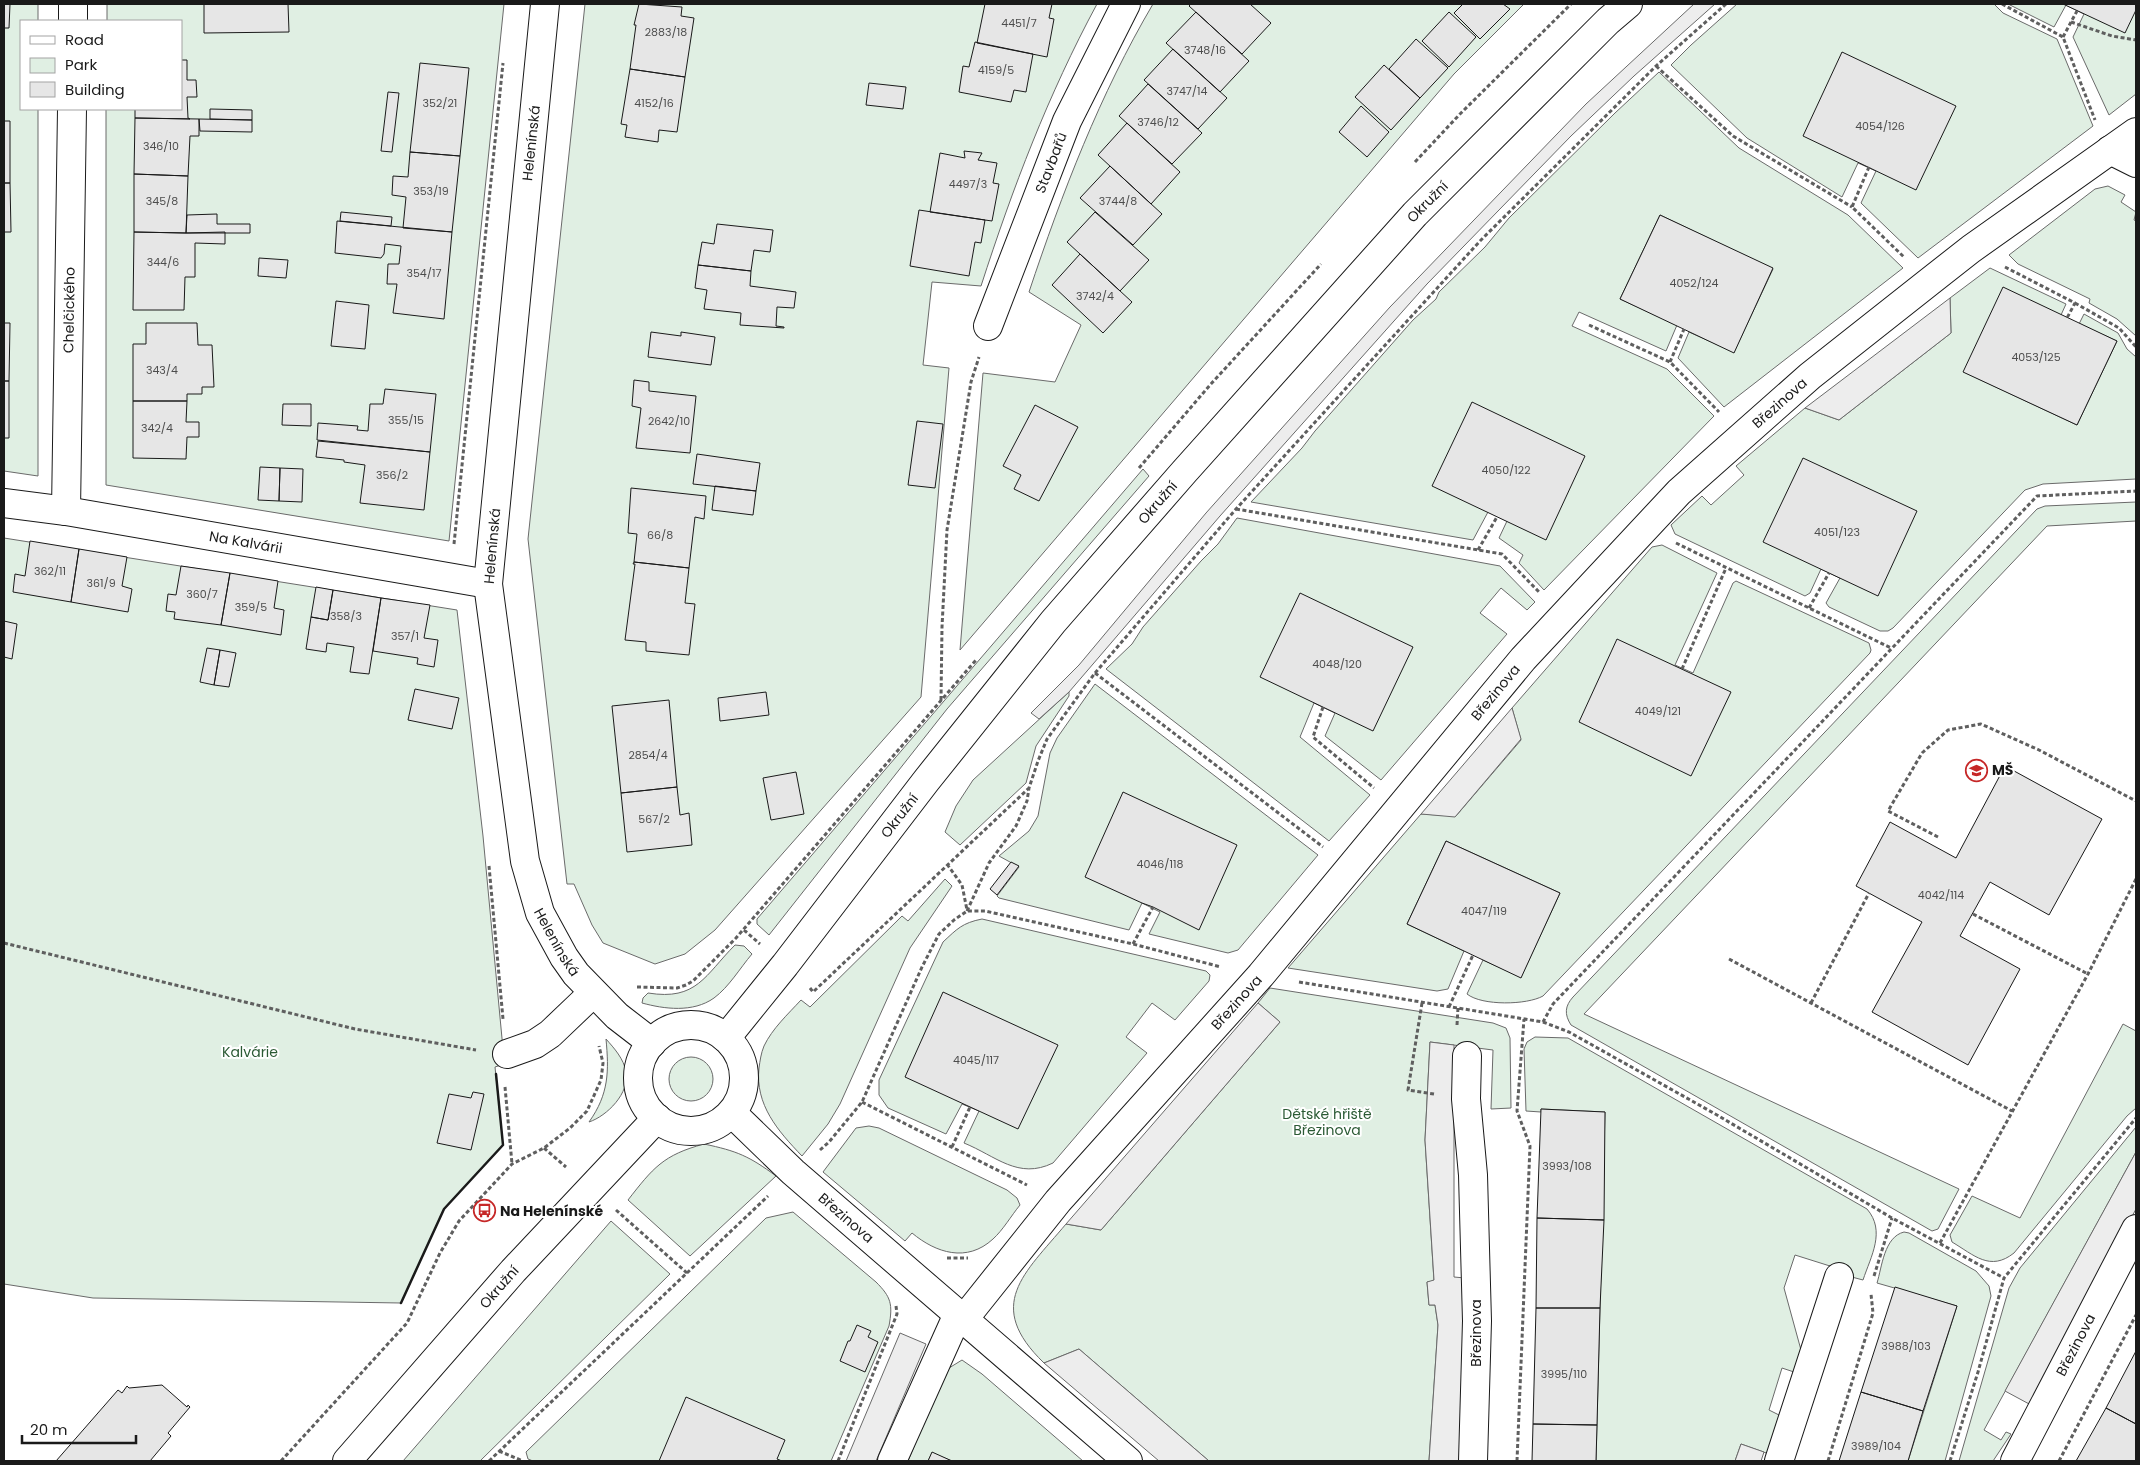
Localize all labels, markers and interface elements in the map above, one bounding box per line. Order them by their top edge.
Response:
house number: 4451/7 [1001,15,1037,31]
legend [20,20,182,110]
house number: 2883/18 [645,24,687,40]
text: Road [65,29,104,50]
house number: 3748/16 [1184,42,1226,58]
text: Park [65,54,97,75]
house number: 4159/5 [978,62,1014,78]
text: Building [65,79,125,100]
house number: 3747/14 [1166,83,1208,99]
house number: 352/21 [423,95,457,111]
house number: 4152/16 [634,95,674,111]
street label: Helenínská [517,104,545,182]
house number: 3746/12 [1137,114,1179,130]
house number: 4054/126 [1855,118,1905,134]
street label: Stavbařů [1030,129,1072,196]
house number: 346/10 [143,138,179,154]
house number: 4497/3 [949,176,987,192]
street label: Okružní [1402,176,1453,227]
house number: 353/19 [413,183,449,199]
house number: 345/8 [146,193,178,209]
house number: 3744/8 [1099,193,1137,209]
house number: 344/6 [147,254,179,270]
house number: 354/17 [406,265,442,281]
street label: Chelčického [58,267,80,353]
house number: 4052/124 [1669,275,1719,291]
house number: 3742/4 [1076,288,1114,304]
house number: 4053/125 [2011,349,2061,365]
house number: 343/4 [146,362,178,378]
street label: Březinova [1748,373,1812,433]
house number: 355/15 [388,412,424,428]
house number: 2642/10 [648,413,690,429]
house number: 342/4 [141,420,173,436]
house number: 4050/122 [1481,462,1531,478]
house number: 356/2 [376,467,408,483]
street label: Okružní [1133,476,1182,528]
street label: Helenínská [479,507,505,585]
house number: 4051/123 [1814,524,1860,540]
street label: Na Kalvárii [208,526,284,558]
house number: 66/8 [647,527,673,543]
house number: 362/11 [34,563,66,579]
house number: 361/9 [86,575,116,591]
house number: 360/7 [186,586,218,602]
house number: 359/5 [235,599,267,615]
house number: 358/3 [330,608,362,624]
house number: 357/1 [391,628,419,644]
house number: 4048/120 [1312,656,1362,672]
street label: Březinova [1466,660,1525,725]
house number: 4049/121 [1635,703,1681,719]
house number: 2854/4 [628,747,668,763]
school or university icon: MŠ [1964,758,1988,782]
place label: MŠ [1992,760,2014,780]
street label: Okružní [876,789,923,842]
house number: 567/2 [638,811,670,827]
house number: 4046/118 [1137,856,1184,872]
house number: 4042/114 [1918,887,1964,903]
house number: 4047/119 [1461,903,1507,919]
street label: Helenínská [529,904,585,980]
street label: Březinova [1206,970,1267,1034]
park label: Kalvárie [222,1042,278,1062]
house number: 4045/117 [953,1052,999,1068]
park label: Dětské hřiště Březinova [1282,1104,1372,1140]
house number: 3993/108 [1542,1158,1592,1174]
street label: Březinova [814,1188,878,1247]
bus stop icon: Na Helenínské [472,1199,496,1223]
place label: Na Helenínské [500,1201,603,1221]
street label: Okružní [475,1261,524,1313]
street label: Březinova [1466,1299,1486,1367]
street label: Březinova [2051,1310,2100,1379]
house number: 3988/103 [1881,1338,1931,1354]
house number: 3995/110 [1541,1366,1587,1382]
scale bar [22,1412,136,1444]
text: 20 m [30,1419,68,1440]
house number: 3989/104 [1851,1438,1901,1454]

